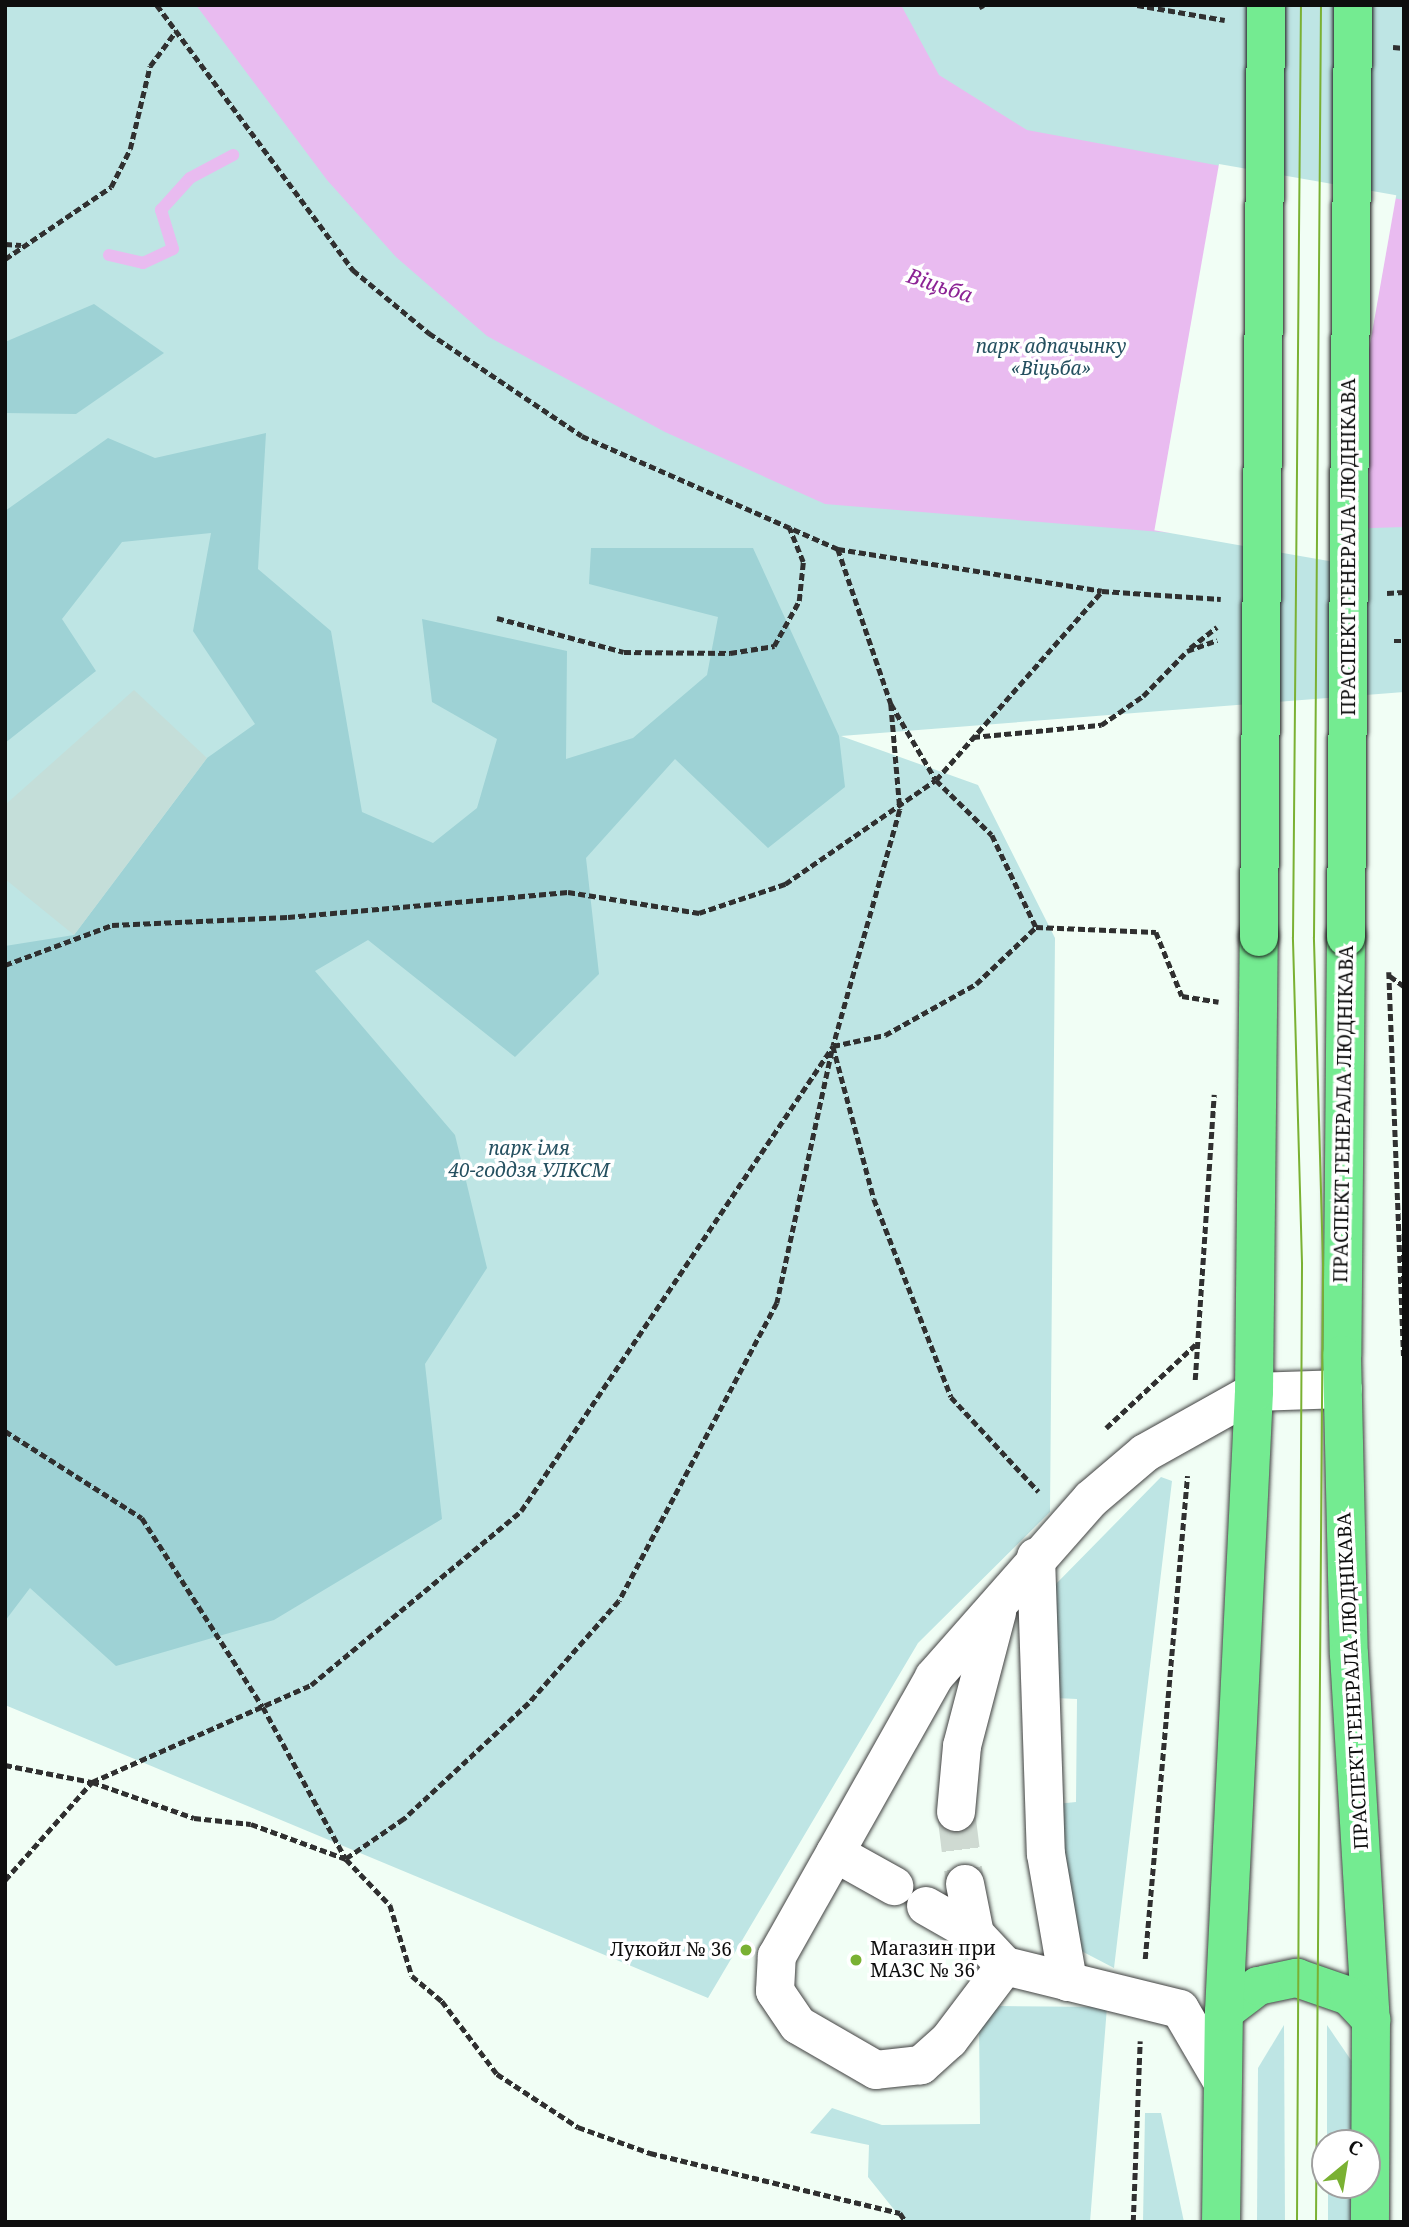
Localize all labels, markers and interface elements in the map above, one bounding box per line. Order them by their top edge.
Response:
water label: Віцьба [904,263,976,307]
park label: парк адпачынку «Віцьба» [976,336,1126,380]
street label: ПРАСПЕКТ ГЕНЕРАЛА ЛЮДНІКАВА [1338,378,1360,716]
street label: ПРАСПЕКТ ГЕНЕРАЛА ЛЮДНІКАВА [1330,945,1358,1283]
park label: парк імя 40-годдзя УЛКСМ [448,1138,610,1182]
street label: ПРАСПЕКТ ГЕНЕРАЛА ЛЮДНІКАВА [1333,1512,1373,1850]
place label: Магазин при МАЗС № 36 [870,1938,996,1982]
place label: Лукойл № 36 [610,1939,732,1961]
marker: Лукойл № 36 [738,1942,754,1958]
marker: Магазин при МАЗС № 36 [848,1952,864,1968]
north arrow [1311,2129,1381,2199]
text: С [1344,2133,1367,2162]

